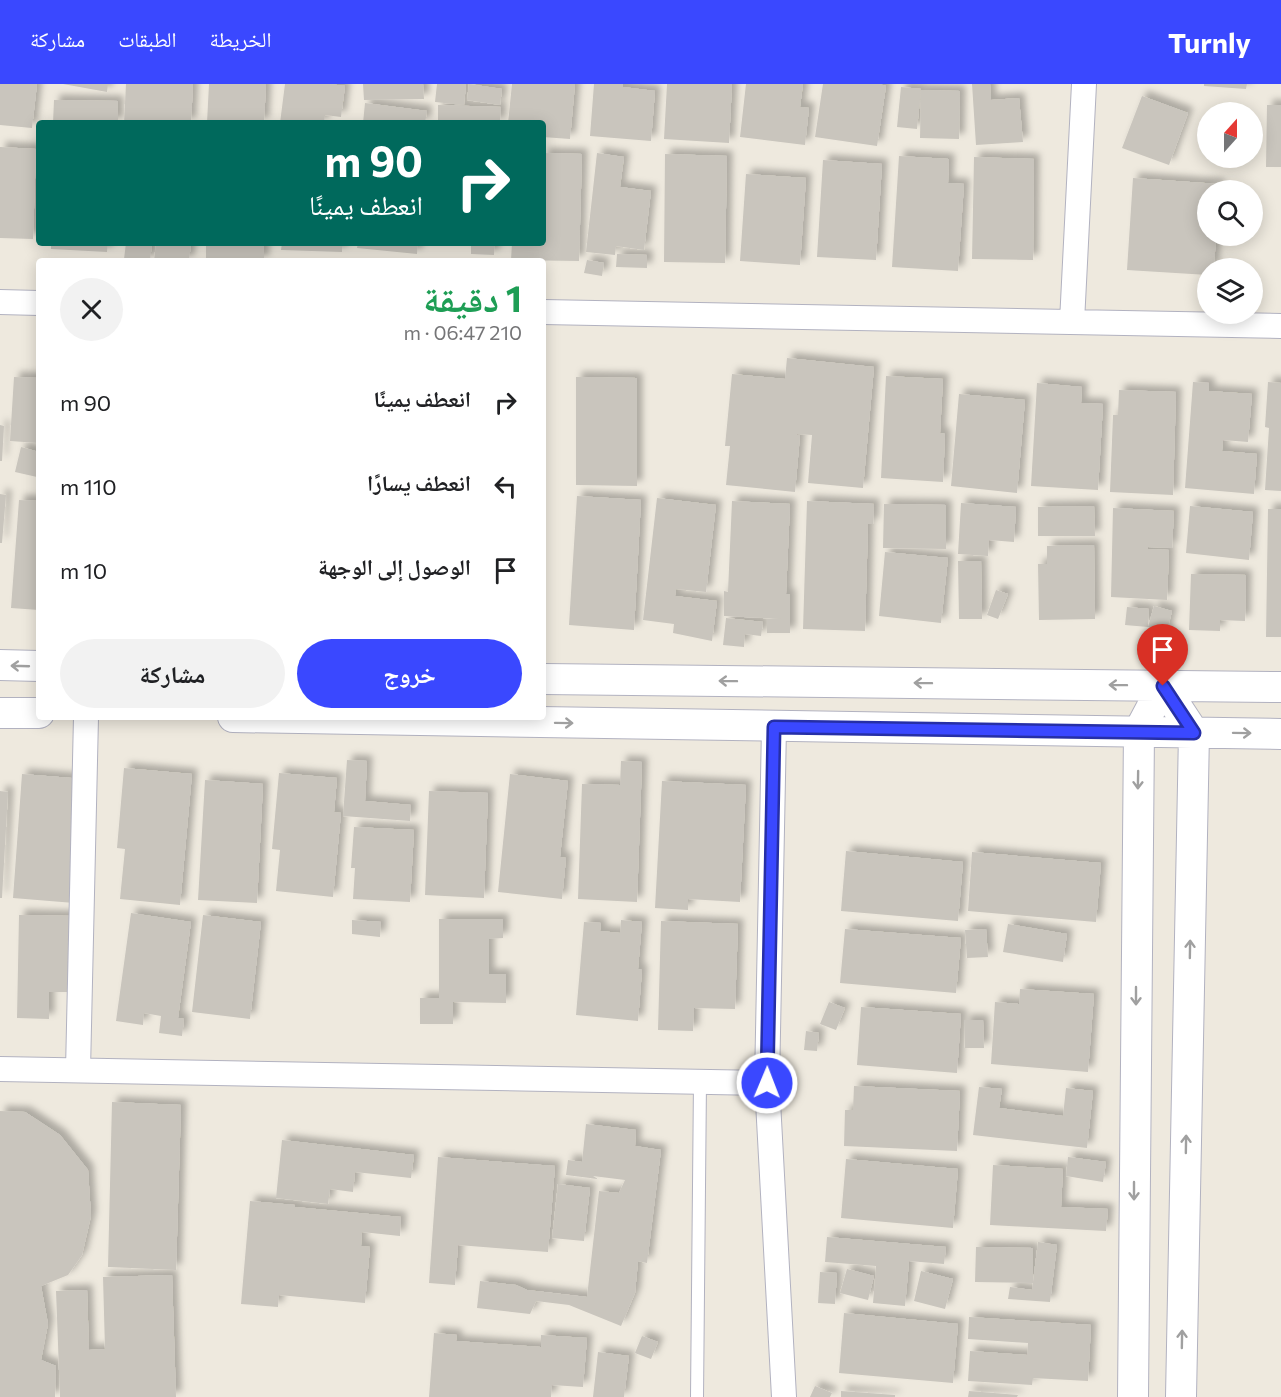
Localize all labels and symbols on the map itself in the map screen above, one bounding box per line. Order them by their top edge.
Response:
north arrow [1197,102,1263,168]
pin [1137,624,1188,686]
one-way arrow [10,660,30,671]
one-way arrow [718,675,738,687]
one-way arrow [913,677,933,689]
one-way arrow [1108,680,1128,691]
one-way arrow [554,717,574,729]
one-way arrow [1231,727,1251,739]
one-way arrow [1132,770,1144,790]
one-way arrow [1184,939,1196,959]
one-way arrow [1130,986,1142,1006]
position arrow [735,1051,799,1115]
one-way arrow [1180,1134,1192,1154]
one-way arrow [1128,1181,1140,1201]
one-way arrow [1176,1329,1188,1349]

